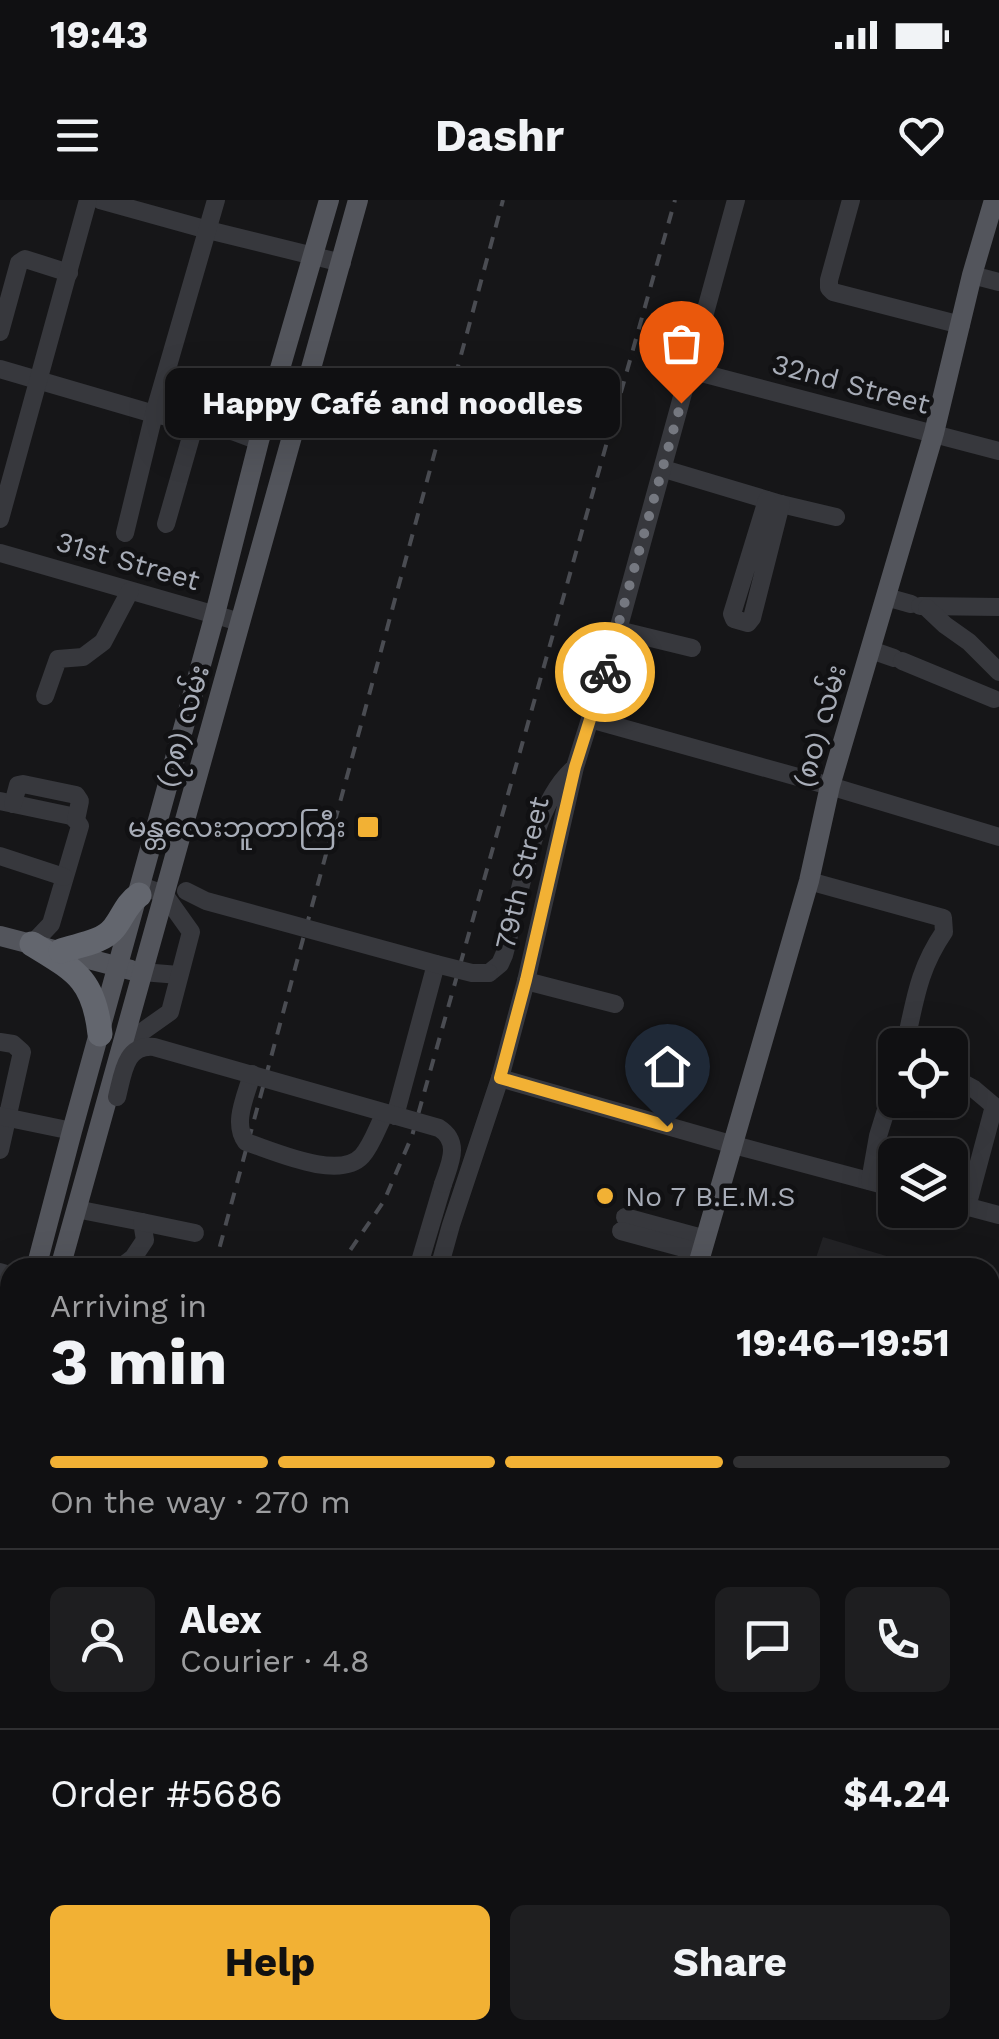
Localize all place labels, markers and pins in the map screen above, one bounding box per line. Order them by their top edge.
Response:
pin [639,301,724,404]
callout: Happy Café and noodles [166,368,621,438]
place label: မန္တလေးဘူတာကြီး [128,809,346,850]
marker: မန္တလေးဘူတာကြီး [355,814,381,840]
pin [625,1024,710,1127]
place label: No 7 B.E.M.S [625,1180,795,1213]
marker: No 7 B.E.M.S [594,1185,616,1207]

